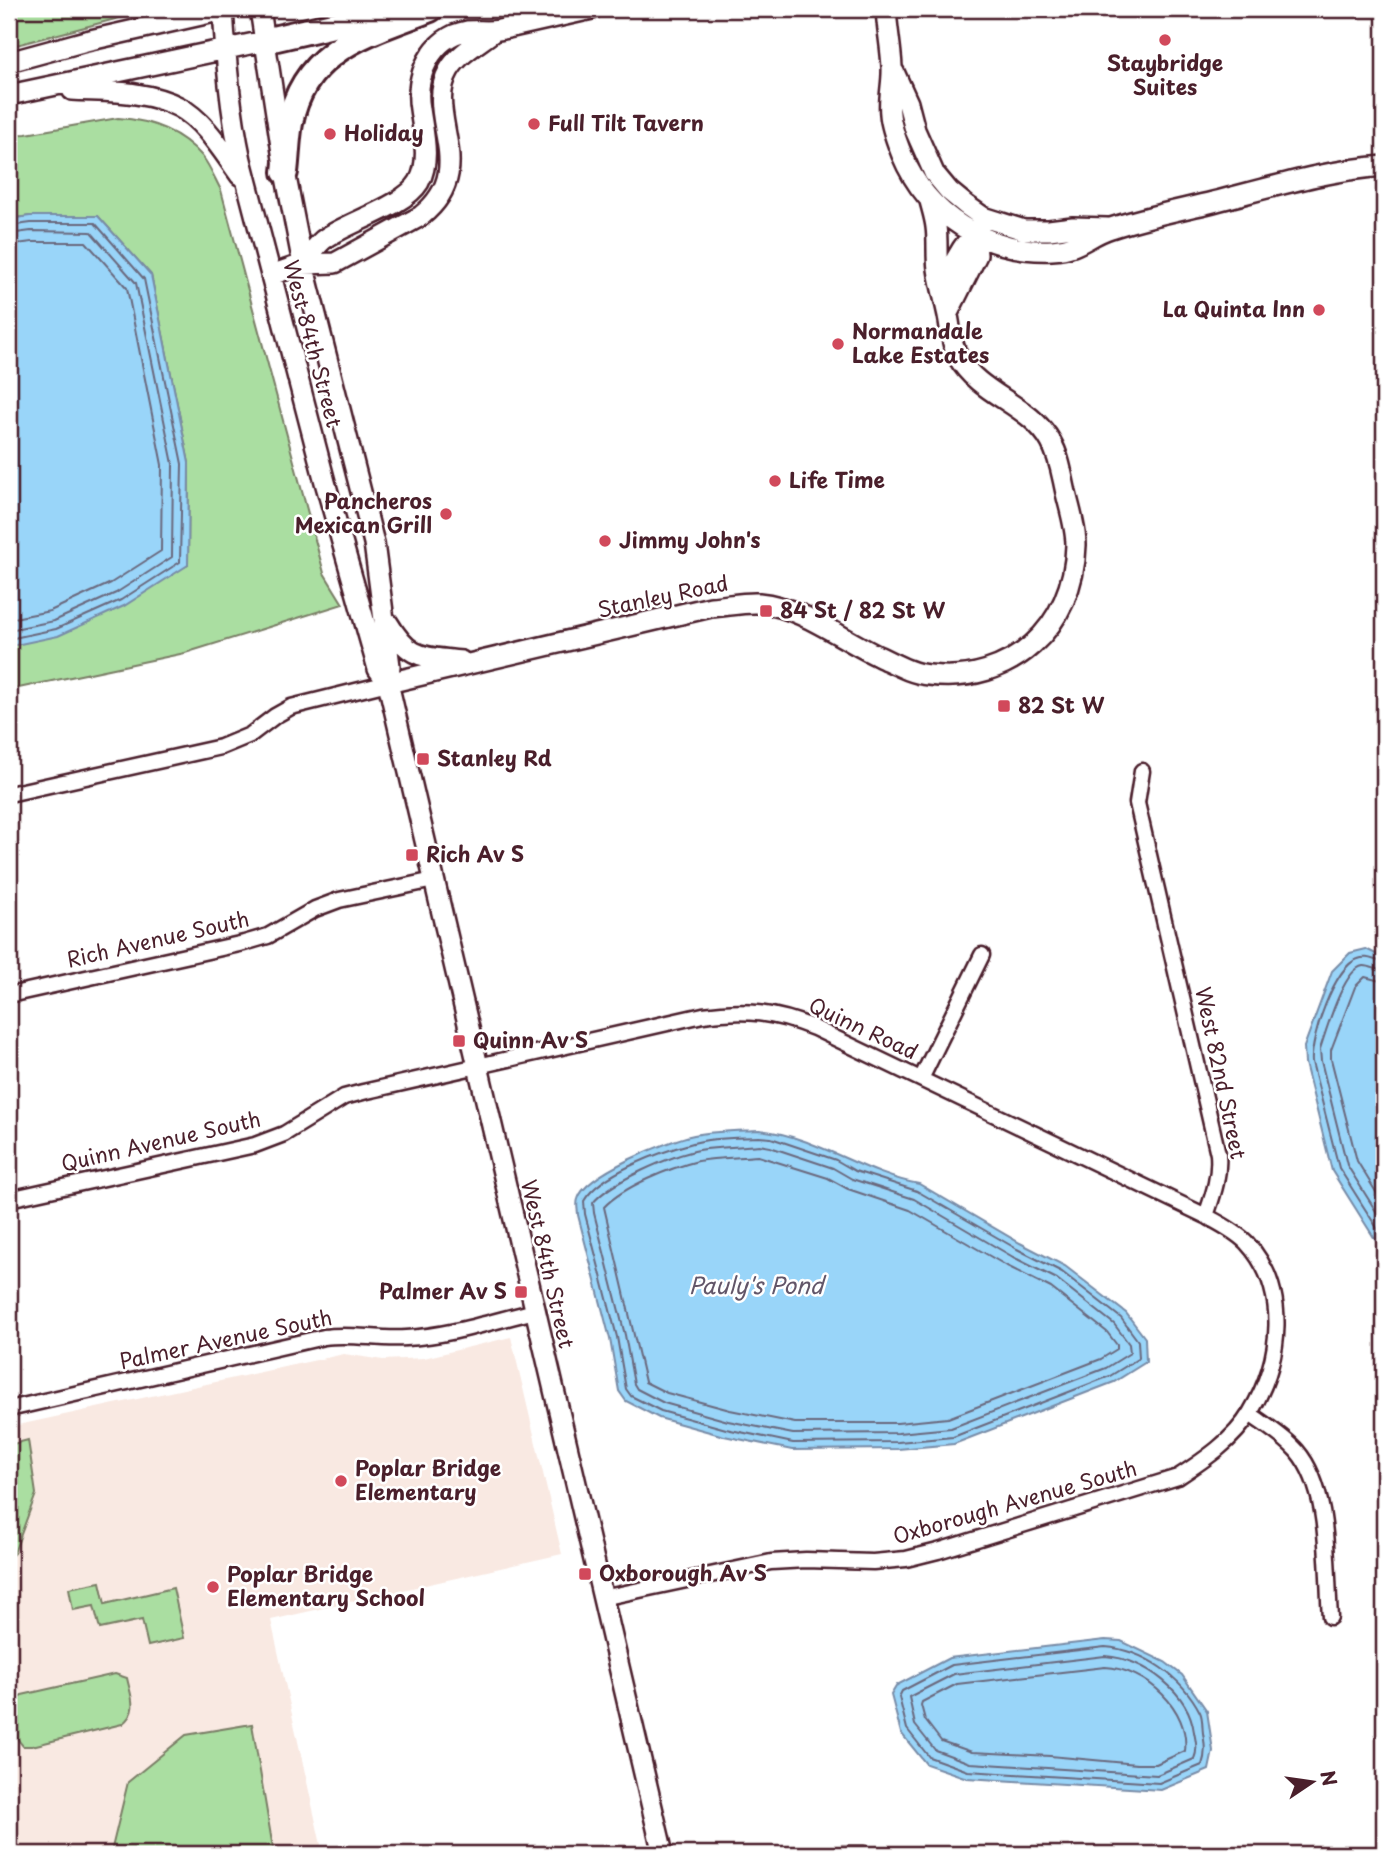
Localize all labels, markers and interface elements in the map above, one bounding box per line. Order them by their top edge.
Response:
marker: Staybridge Suites [1157,32,1173,48]
place label: Staybridge Suites [1107,46,1223,102]
place label: Full Tilt Tavern [548,106,704,138]
place label: Holiday [344,116,424,148]
marker: Full Tilt Tavern [526,116,542,132]
marker: Holiday [322,126,338,142]
street label: West 84th Street [276,256,352,431]
place label: La Quinta Inn [1163,292,1305,324]
marker: La Quinta Inn [1311,302,1327,318]
place label: Normandale Lake Estates [852,314,989,370]
marker: Normandale Lake Estates [830,336,846,352]
place label: Life Time [789,463,885,495]
marker: Life Time [767,473,783,489]
place label: Pancheros Mexican Grill [295,484,432,540]
marker: Pancheros Mexican Grill [438,506,454,522]
place label: Jimmy John's [619,523,761,555]
marker: Jimmy John's [597,533,613,549]
street label: Stanley Road [594,566,731,625]
place label: 84 St / 82 St W [780,593,945,625]
marker: 84 St / 82 St W [758,603,774,619]
place label: 82 St W [1018,688,1105,720]
marker: 82 St W [996,698,1012,714]
place label: Stanley Rd [437,741,552,773]
marker: Stanley Rd [415,751,431,767]
place label: Rich Av S [426,837,524,869]
marker: Rich Av S [404,847,420,863]
street label: Rich Avenue South [63,901,252,975]
street label: West 82nd Street [1188,983,1256,1162]
street label: Quinn Road [804,988,924,1066]
place label: Quinn Av S [473,1023,588,1055]
marker: Quinn Av S [451,1033,467,1049]
street label: Quinn Avenue South [58,1102,263,1179]
street label: West 84th Street [514,1176,584,1351]
water label: Pauly's Pond [689,1267,827,1302]
place label: Palmer Av S [379,1274,507,1306]
marker: Palmer Av S [513,1284,529,1300]
street label: Palmer Avenue South [116,1300,335,1376]
place label: Poplar Bridge Elementary [355,1451,501,1507]
street label: Oxborough Avenue South [889,1451,1140,1551]
marker: Poplar Bridge Elementary [333,1473,349,1489]
place label: Oxborough Av S [599,1556,767,1588]
place label: Poplar Bridge Elementary School [227,1557,425,1613]
marker: Oxborough Av S [577,1566,593,1582]
marker: Poplar Bridge Elementary School [205,1579,221,1595]
north arrow [1278,1748,1348,1818]
text: N [1314,1767,1345,1788]

